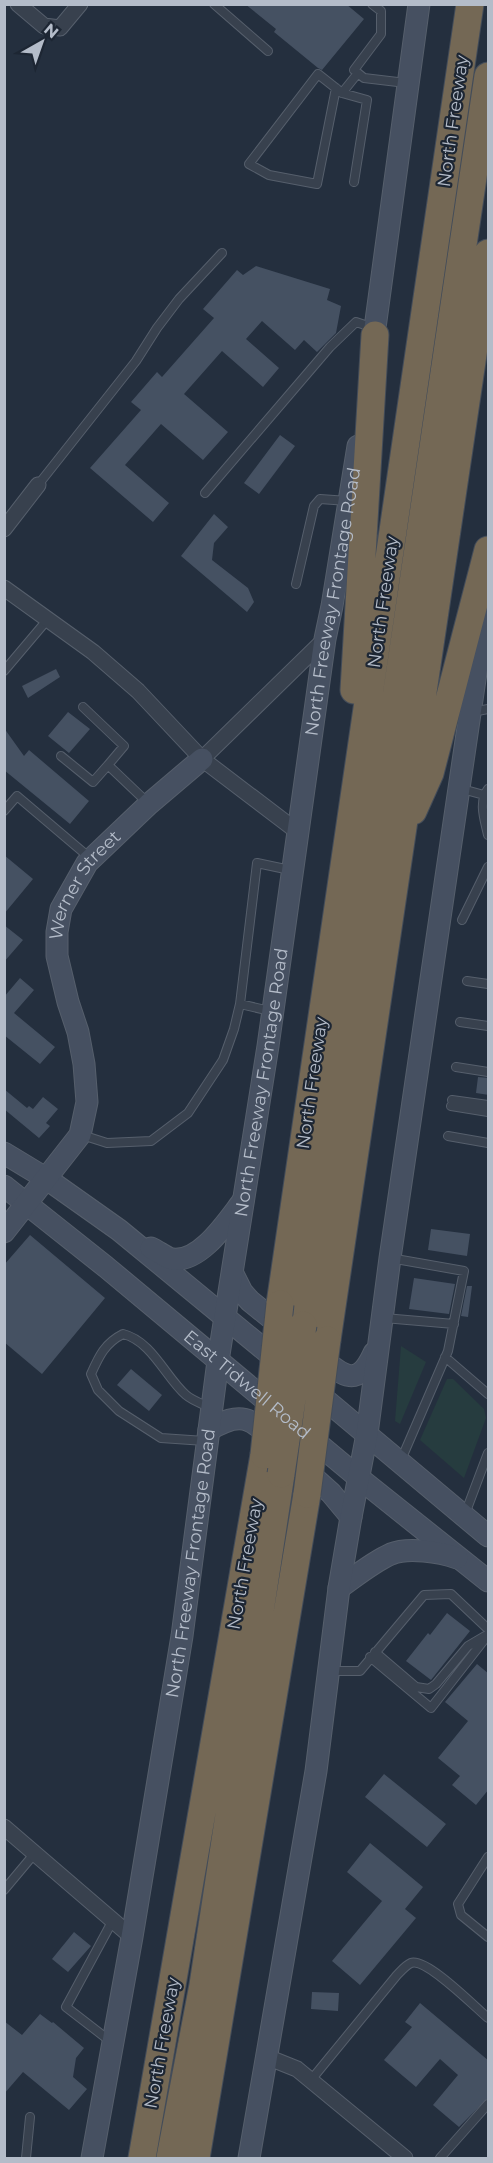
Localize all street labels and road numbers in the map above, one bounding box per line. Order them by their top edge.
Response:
street label: North Freeway [433,53,473,188]
street label: North Freeway Frontage Road [301,466,365,738]
street label: North Freeway [363,534,403,669]
street label: Werner Street [45,826,125,942]
street label: North Freeway Frontage Road [230,946,293,1219]
street label: North Freeway [292,1015,332,1150]
street label: East Tidwell Road [179,1325,315,1444]
street label: North Freeway Frontage Road [161,1427,220,1700]
street label: North Freeway [223,1496,267,1631]
street label: North Freeway [140,1975,184,2110]

